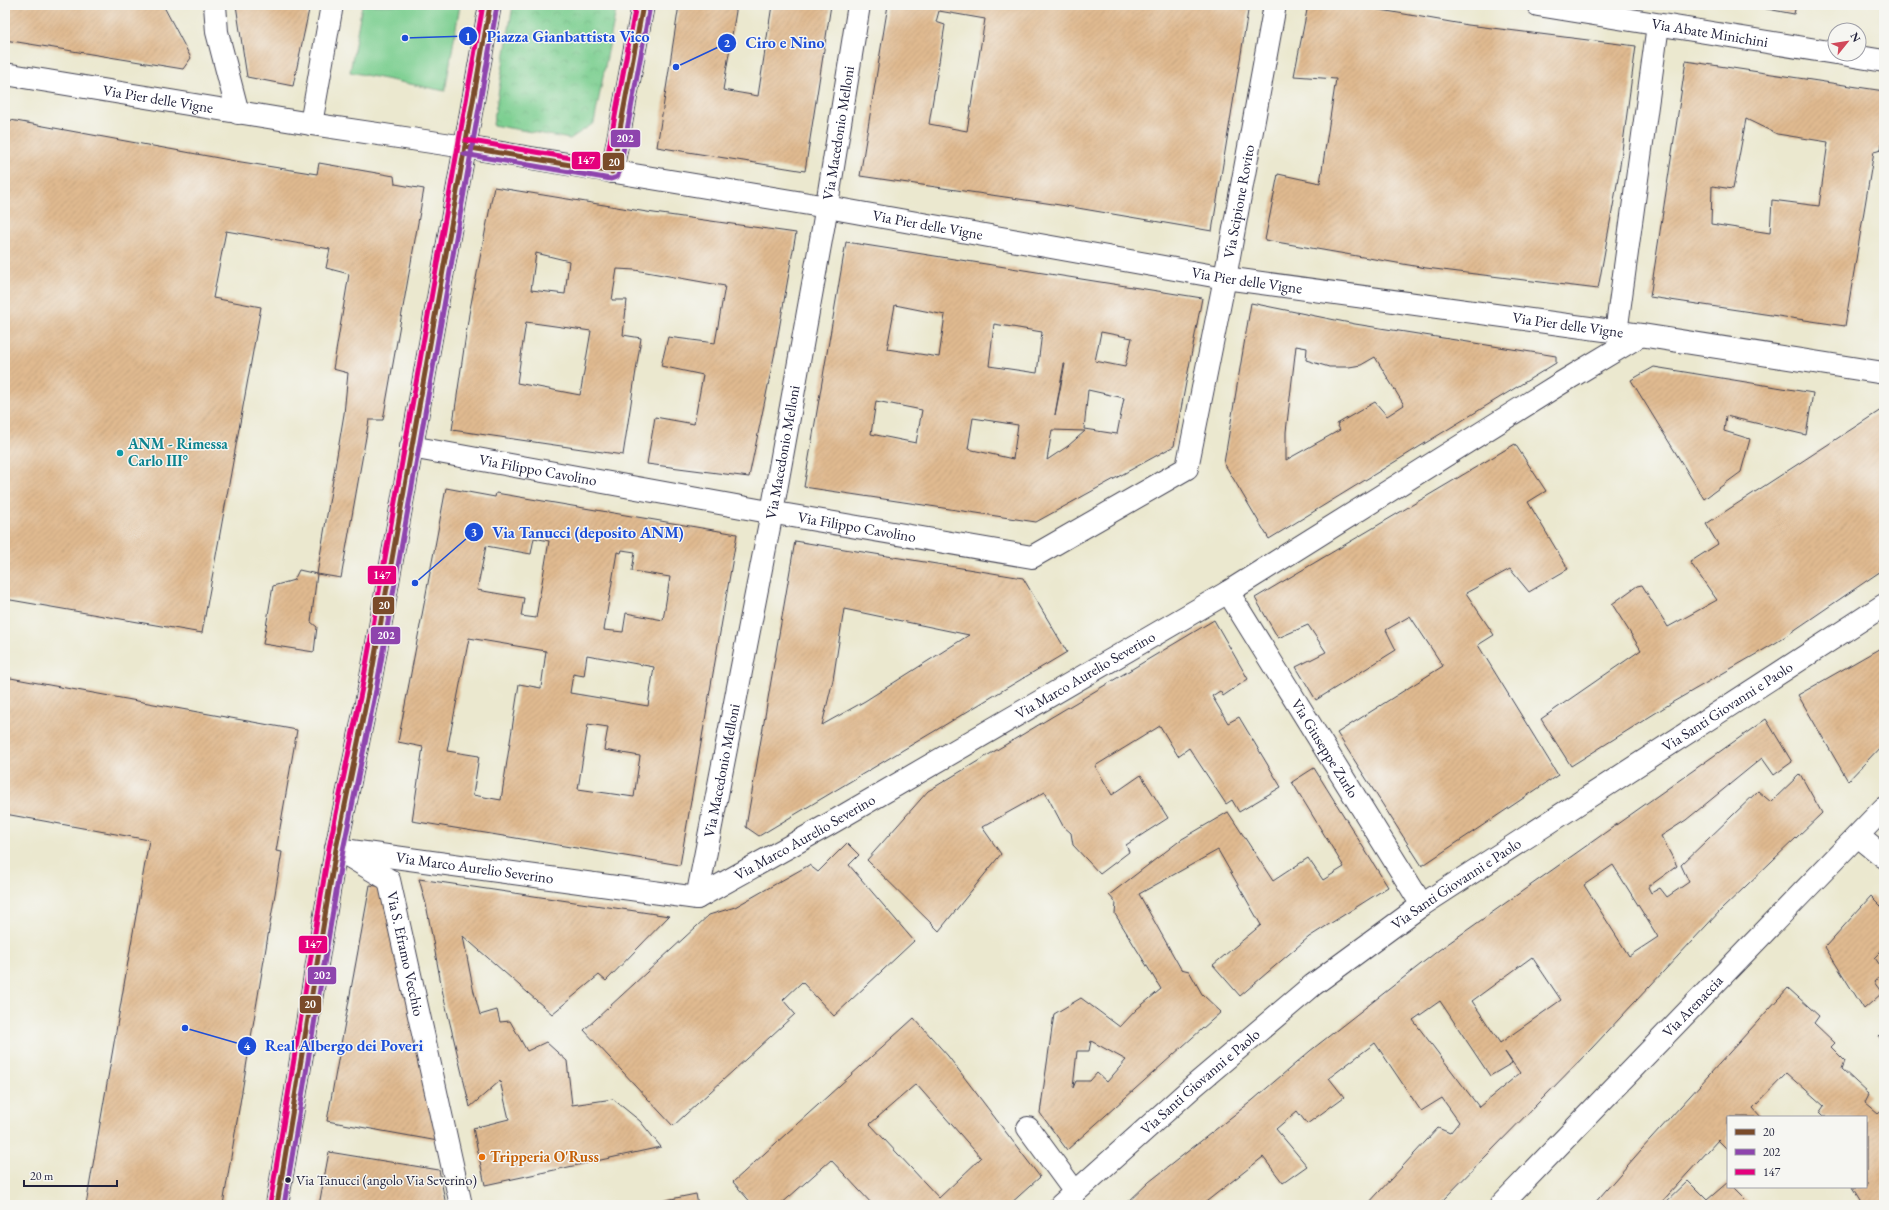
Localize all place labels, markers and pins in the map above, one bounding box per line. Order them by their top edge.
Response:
callout: Piazza Gianbattista Vico [458,22,658,50]
callout: Ciro e Nino [717,29,833,57]
place label: ANM - Rimessa Carlo III° [127,434,228,470]
marker: ANM - Rimessa Carlo III° [115,448,125,458]
callout: Via Tanucci (deposito ANM) [464,518,691,546]
callout: Real Albergo dei Poveri [237,1032,432,1060]
place label: Tripperia O'Russ [490,1147,599,1166]
marker: Tripperia O'Russ [477,1152,487,1162]
place label: Via Tanucci (angolo Via Severino) [296,1171,477,1189]
marker: Via Tanucci (angolo Via Severino) [283,1175,293,1185]

